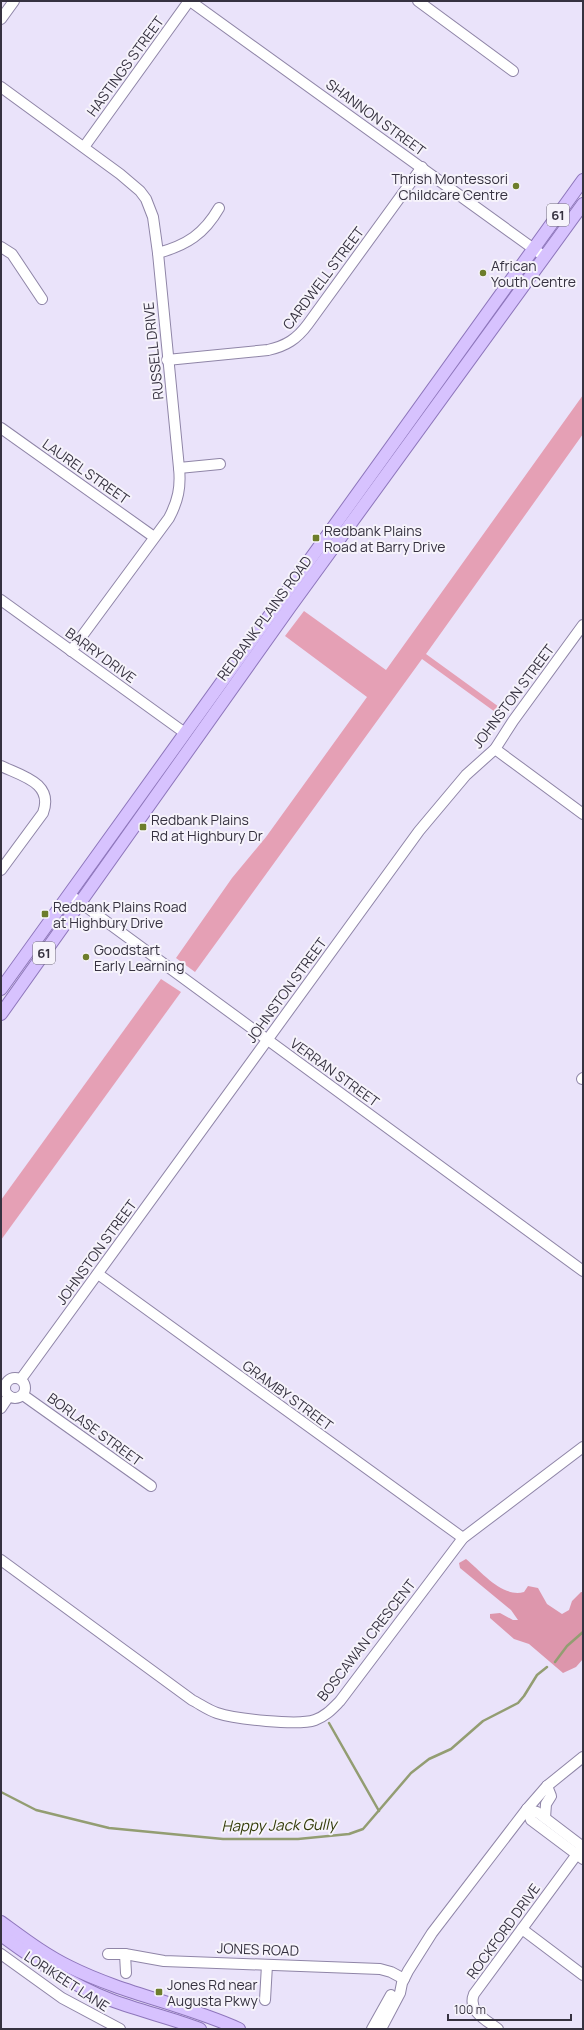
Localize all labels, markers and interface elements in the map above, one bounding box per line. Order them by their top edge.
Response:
street label: HASTINGS STREET [82,12,168,120]
street label: SHANNON STREET [322,74,430,160]
place label: Thrish Montessori Childcare Centre [391,169,508,204]
marker: Thrish Montessori Childcare Centre [511,181,521,191]
road number: 61 [547,204,569,226]
street label: CARDWELL STREET [278,222,368,333]
place label: African Youth Centre [491,256,576,291]
marker: African Youth Centre [478,268,488,278]
street label: RUSSELL DRIVE [138,301,168,401]
street label: LAUREL STREET [39,434,134,508]
place label: Redbank Plains Road at Barry Drive [324,521,445,556]
marker: Redbank Plains Road at Barry Drive [311,533,321,543]
street label: REDBANK PLAINS ROAD [212,552,316,684]
street label: BARRY DRIVE [62,623,140,687]
street label: JOHNSTON STREET [468,640,559,752]
place label: Redbank Plains Rd at Highbury Dr [151,810,263,845]
marker: Redbank Plains Rd at Highbury Dr [138,822,148,832]
place label: Redbank Plains Road at Highbury Drive [53,897,187,932]
marker: Redbank Plains Road at Highbury Drive [40,909,50,919]
street label: JOHNSTON STREET [241,933,331,1046]
place label: Goodstart Early Learning [94,940,184,975]
road number: 61 [33,942,55,964]
marker: Goodstart Early Learning [81,952,91,962]
street label: VERRAN STREET [287,1033,384,1111]
street label: JOHNSTON STREET [51,1195,141,1308]
street label: GRAMBY STREET [239,1356,338,1435]
street label: BORLASE STREET [44,1388,147,1470]
street label: BOSCAWAN CRESCENT [313,1575,420,1705]
water label: Happy Jack Gully [221,1813,339,1837]
street label: ROCKFORD DRIVE [462,1880,544,1982]
street label: JONES ROAD [217,1938,299,1960]
street label: LORIKEET LANE [21,1946,113,2016]
place label: Jones Rd near Augusta Pkwy [167,1975,258,2010]
marker: Jones Rd near Augusta Pkwy [154,1987,164,1997]
scale bar [448,1996,571,2022]
text: 100 m [454,2001,486,2018]

